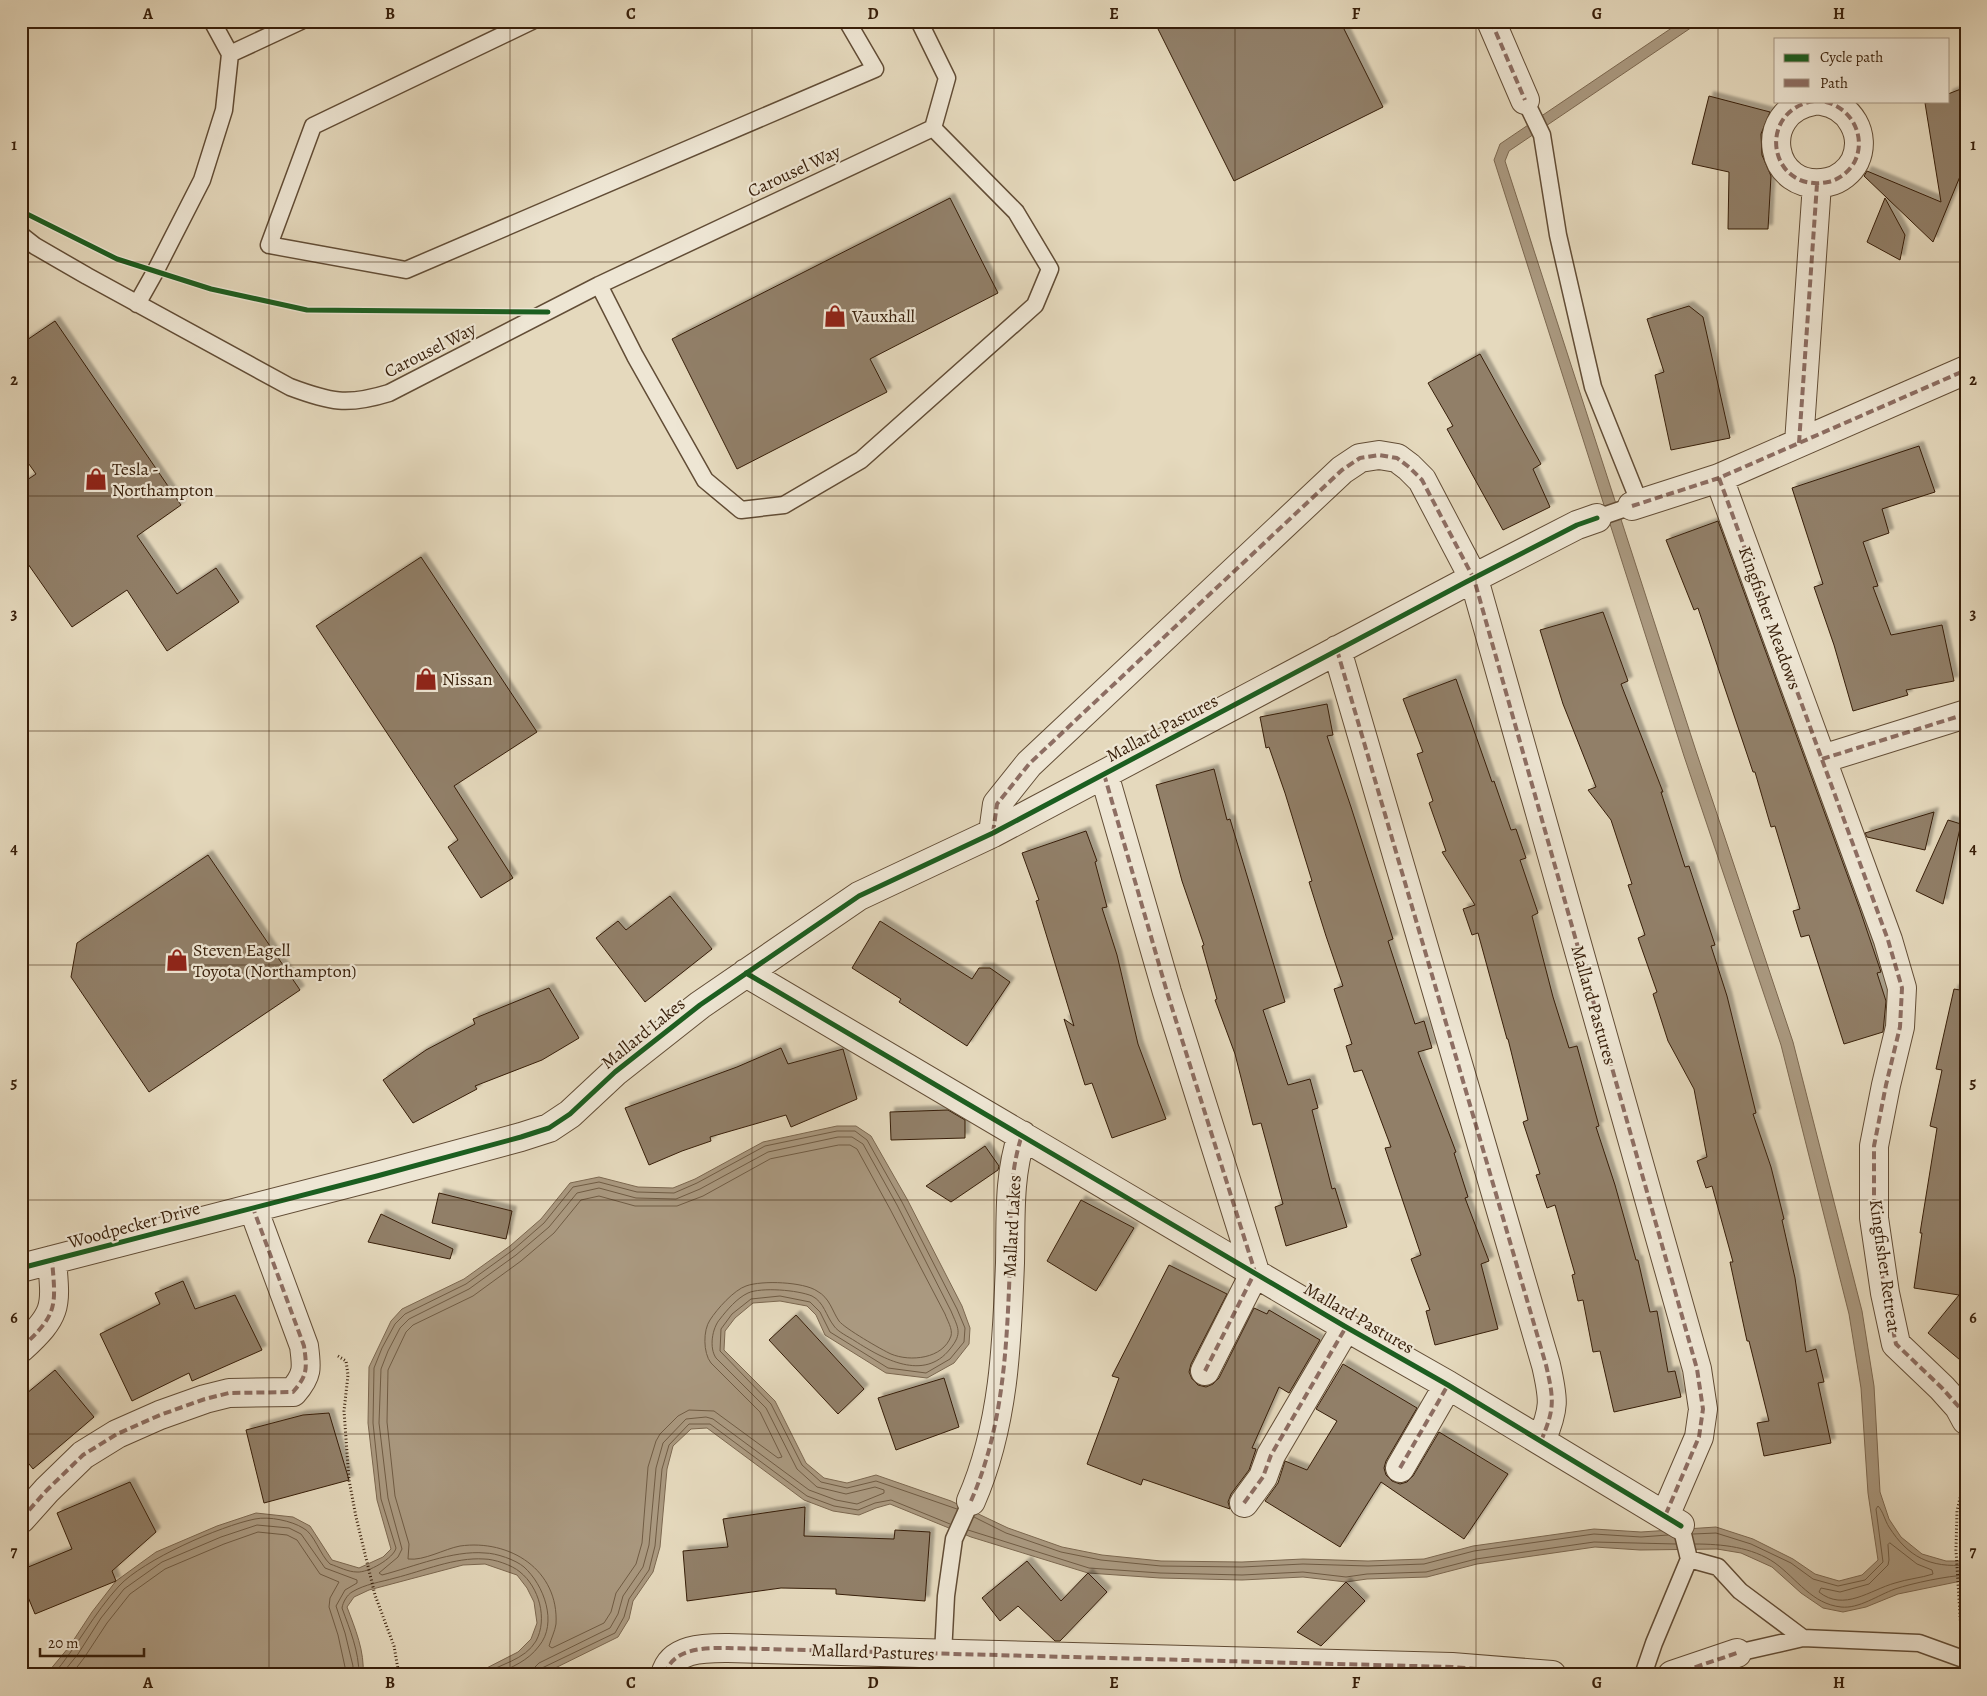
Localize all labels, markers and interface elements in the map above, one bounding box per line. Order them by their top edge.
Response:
text: A [142,3,154,25]
text: B [385,3,395,25]
text: C [626,3,636,25]
text: D [867,3,879,25]
text: E [1109,3,1119,25]
text: F [1352,3,1361,25]
text: G [1592,3,1602,25]
text: H [1833,3,1845,25]
legend [1774,38,1950,102]
text: Cycle path [1820,47,1883,67]
text: Path [1820,73,1848,93]
text: 1 [11,134,17,156]
text: 1 [1970,134,1976,156]
street label: Carousel Way [744,139,845,203]
shop icon: Vauxhall [822,303,848,329]
place label: Vauxhall [851,304,916,328]
street label: Carousel Way [380,316,481,383]
text: 2 [10,369,18,391]
text: 2 [1969,369,1977,391]
place label: Tesla - Northampton [112,457,214,502]
shop icon: Tesla - Northampton [83,466,109,492]
street label: Kingfisher Meadows [1733,543,1807,693]
text: 3 [11,603,18,625]
text: 3 [1970,603,1977,625]
shop icon: Nissan [413,666,439,692]
place label: Nissan [442,667,493,691]
street label: Mallard Pastures [1102,688,1222,768]
text: 4 [10,838,18,860]
text: 4 [1969,838,1977,860]
place label: Steven Eagell Toyota (Northampton) [193,938,357,983]
street label: Mallard Pastures [1565,942,1623,1068]
shop icon: Steven Eagell Toyota (Northampton) [164,947,190,973]
street label: Mallard Lakes [596,992,690,1074]
text: 5 [11,1072,18,1094]
text: 5 [1970,1072,1977,1094]
street label: Mallard Lakes [997,1174,1027,1278]
street label: Woodpecker Drive [64,1196,203,1254]
street label: Kingfisher Retreat [1864,1198,1906,1334]
street label: Mallard Pastures [1300,1277,1418,1359]
text: 6 [10,1307,18,1329]
text: 6 [1969,1307,1977,1329]
text: 7 [11,1541,18,1563]
text: 7 [1970,1541,1977,1563]
scale bar [40,1626,144,1658]
text: 20 m [48,1633,79,1653]
street label: Mallard Pastures [811,1638,935,1666]
text: A [142,1672,154,1694]
text: B [385,1672,395,1694]
text: C [626,1672,636,1694]
text: D [867,1672,879,1694]
text: E [1109,1672,1119,1694]
text: F [1352,1672,1361,1694]
text: G [1592,1672,1602,1694]
text: H [1833,1672,1845,1694]

